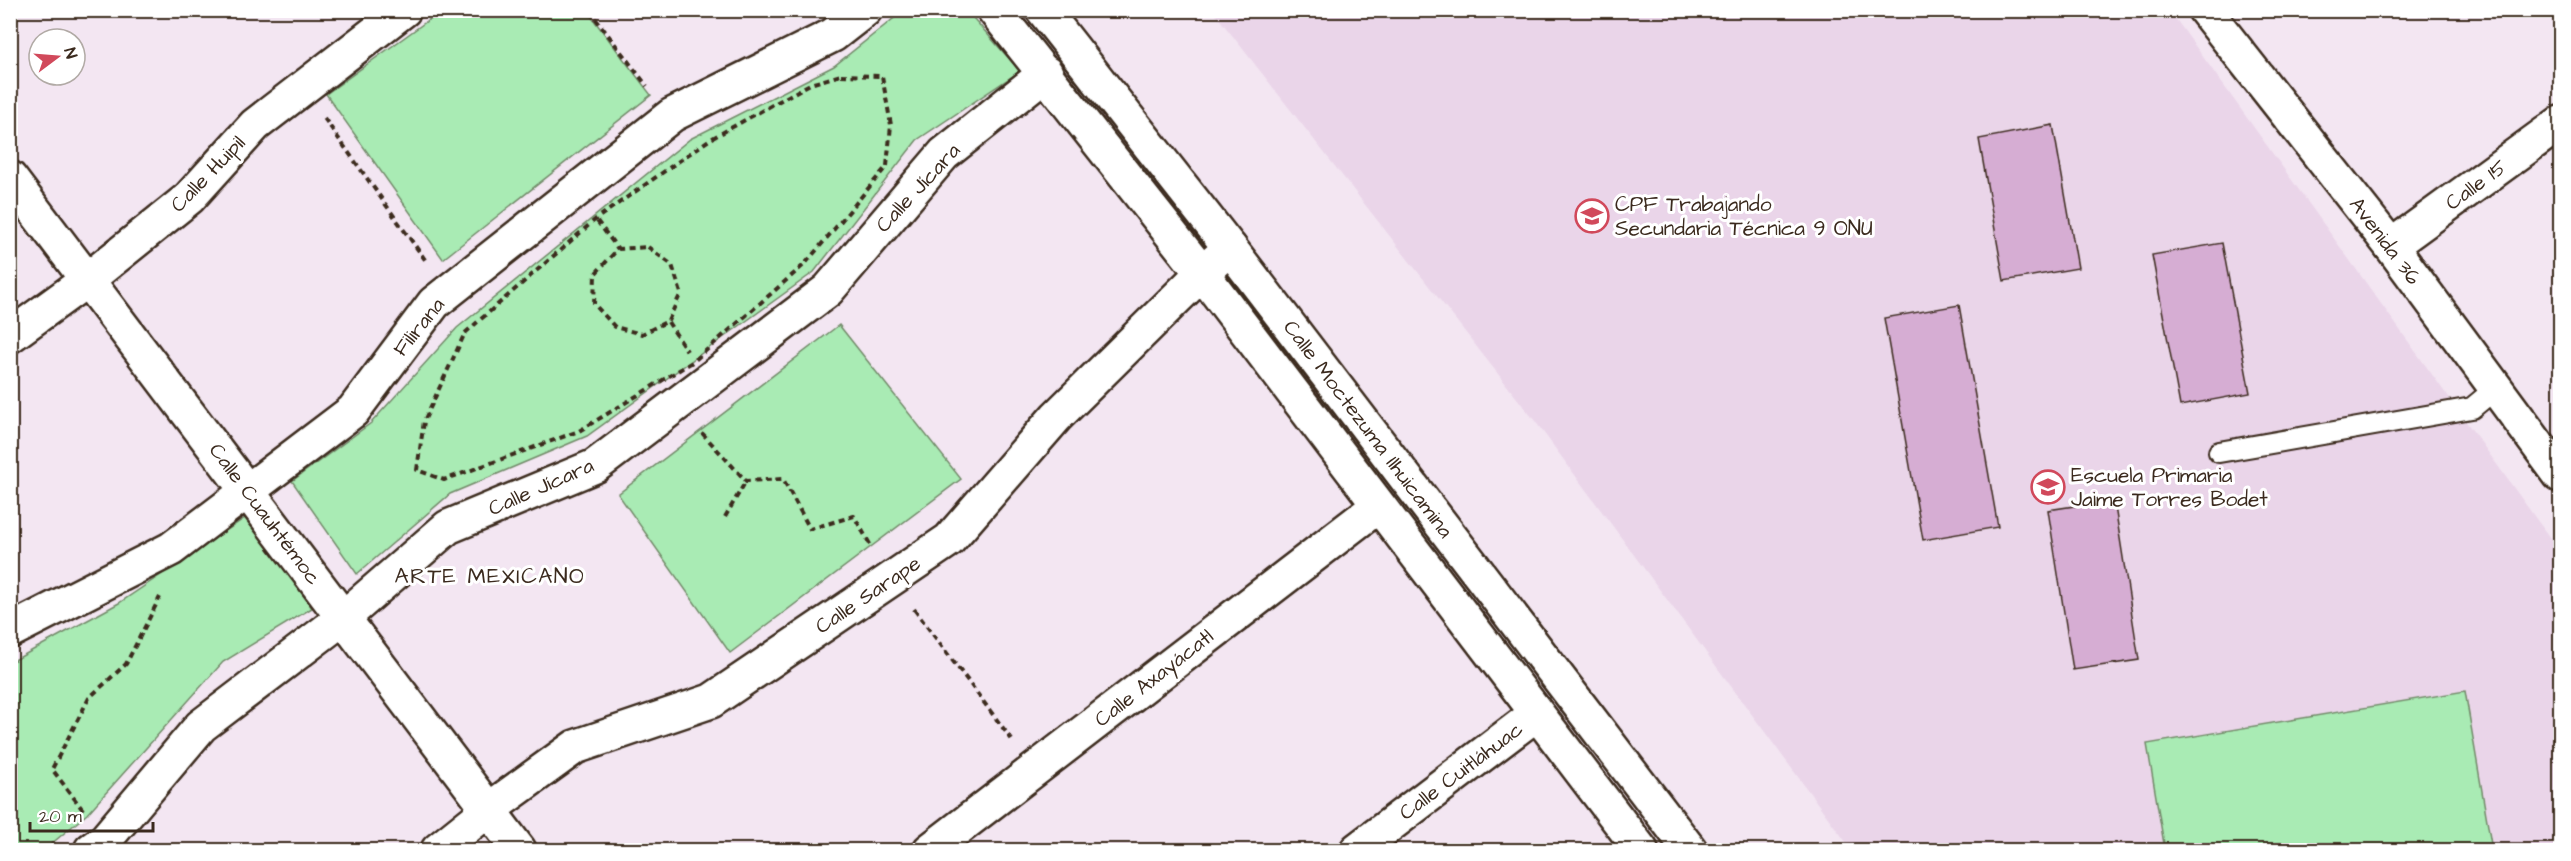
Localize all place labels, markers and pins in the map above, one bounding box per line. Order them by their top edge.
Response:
place label: CPF Trabajando Secundaria Técnica 9 ONU [1615,190,1873,243]
school or university icon: CPF Trabajando Secundaria Técnica 9 ONU [1574,198,1610,234]
place label: Escuela Primaria Jaime Torres Bodet [2071,461,2268,514]
school or university icon: Escuela Primaria Jaime Torres Bodet [2030,469,2066,505]

